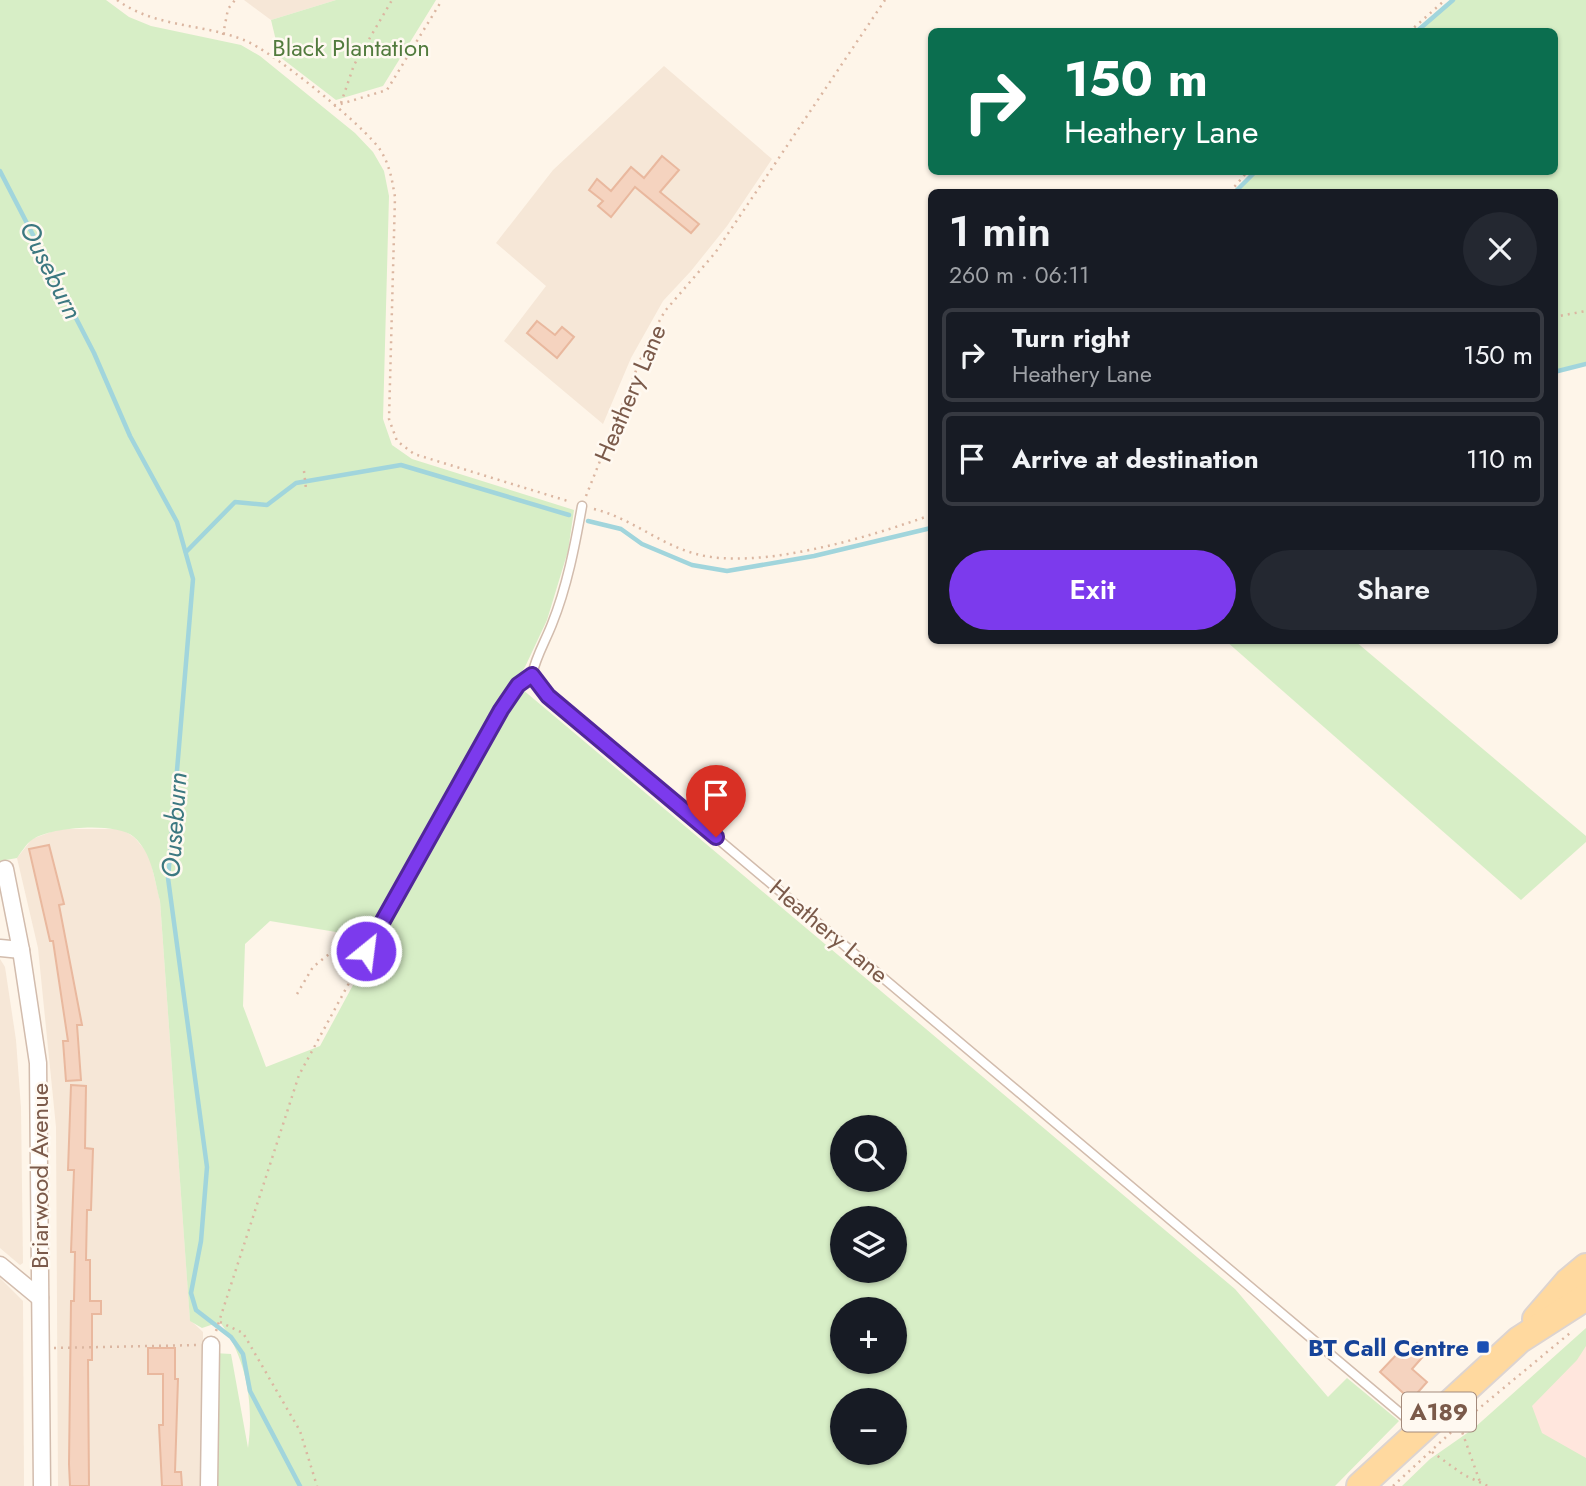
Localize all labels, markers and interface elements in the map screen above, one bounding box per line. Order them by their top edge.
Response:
park label: Black Plantation [272,30,430,65]
text: 150 m [1064,44,1208,114]
icon: right [949,56,1040,147]
text: Heathery Lane [1064,109,1258,155]
text: 1 min [949,201,1051,262]
button: close [1463,212,1537,286]
water label: Ouseburn [10,214,92,326]
text: 260 m · 06:11 [949,258,1089,292]
street label: Heathery Lane [585,319,675,467]
text: Turn right [1012,319,1130,357]
icon: right [953,336,991,374]
text: 150 m [1463,336,1533,374]
text: Heathery Lane [1012,357,1152,391]
icon: arrive [953,440,991,478]
text: Arrive at destination [1012,440,1259,478]
text: 110 m [1466,440,1533,478]
button: Exit [949,550,1236,630]
button: Share [1250,550,1537,630]
pin [686,765,746,837]
water label: Ouseburn [151,771,197,879]
icon: arrive [697,776,735,814]
street label: Heathery Lane [762,871,896,991]
position arrow [329,914,403,988]
street label: Briarwood Avenue [22,1083,57,1269]
map controls [830,1115,907,1465]
button: search [830,1115,907,1192]
button: layers [830,1206,907,1283]
button: + [830,1297,907,1374]
place label: BT Call Centre [1308,1330,1469,1365]
marker: BT Call Centre [1475,1339,1491,1355]
button: − [830,1388,907,1465]
road number: A189 [1402,1392,1476,1432]

